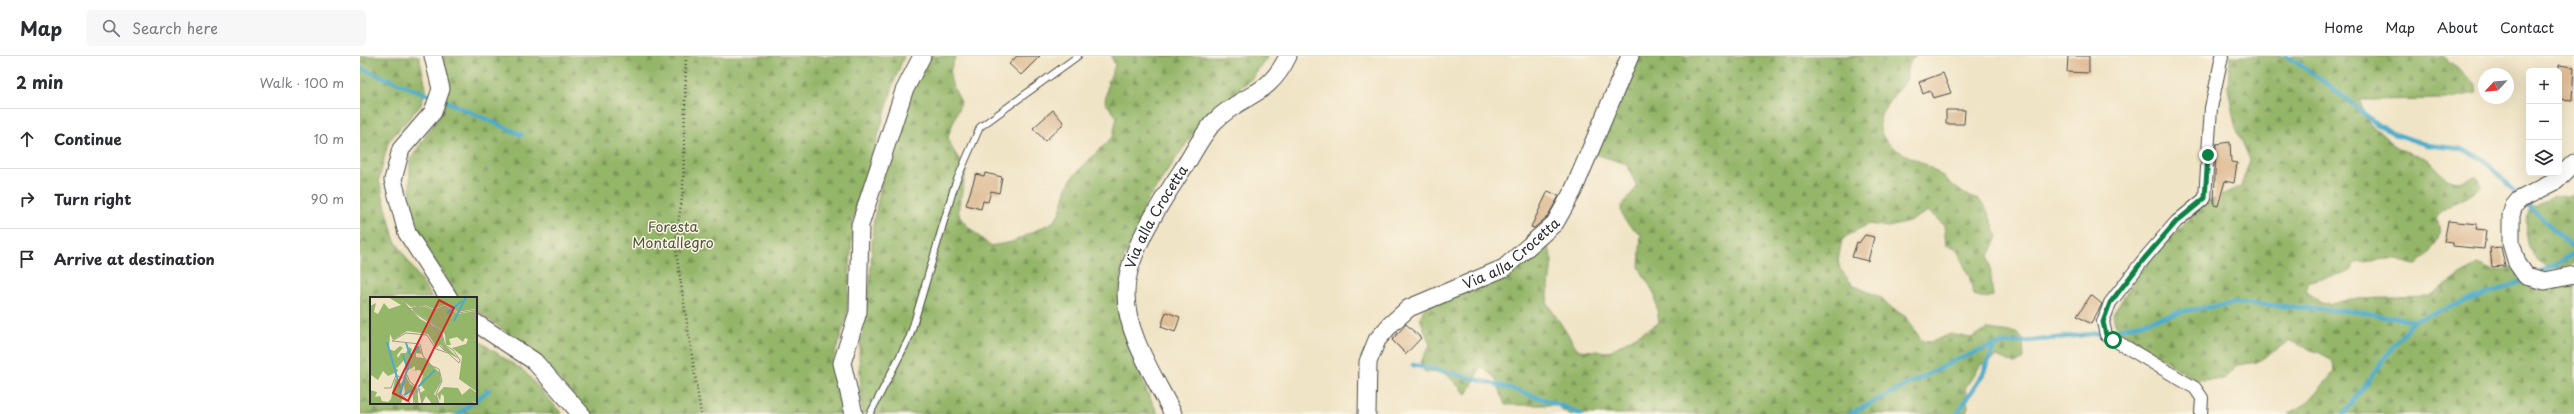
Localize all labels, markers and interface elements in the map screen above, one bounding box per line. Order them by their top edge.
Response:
search box [86,10,366,46]
text: Map [20,14,62,42]
text: Search here [132,16,218,39]
icon: search [100,17,122,39]
text: Home [2324,17,2363,38]
text: Map [2385,17,2415,38]
text: About [2437,17,2478,38]
text: Contact [2500,17,2554,38]
north arrow [2478,68,2514,104]
map controls [2526,68,2562,176]
button: + [2526,68,2562,104]
text: 2 min [16,69,63,95]
text: Walk · 100 m [260,73,344,92]
button: − [2526,104,2562,140]
text: Continue [54,127,122,150]
icon: ahead [16,128,38,150]
text: 10 m [314,129,344,148]
button: layers [2526,140,2562,176]
route end [2199,146,2217,164]
street label: Via alla Crocetta [1119,160,1193,271]
text: Turn right [54,187,131,210]
icon: right [16,188,38,210]
text: 90 m [311,189,344,208]
street label: Via alla Crocetta [1459,212,1564,294]
park label: Foresta Montallegro [632,216,714,253]
text: Arrive at destination [54,247,215,270]
icon: arrive [16,248,38,270]
inset map [370,297,477,404]
route start [2104,331,2122,349]

